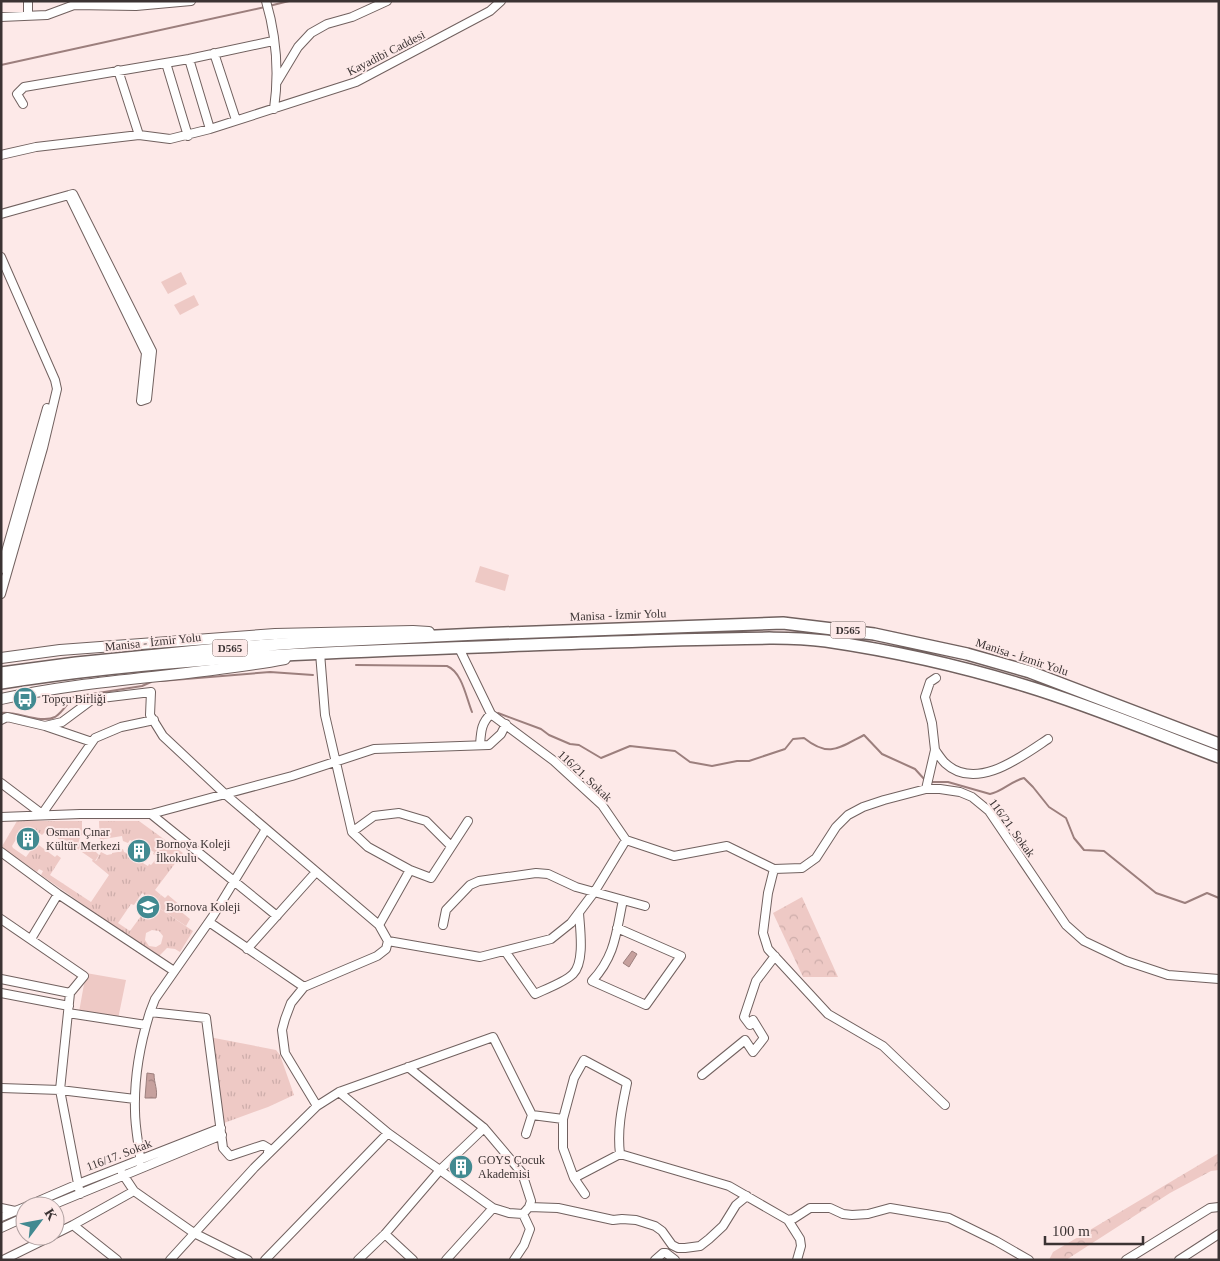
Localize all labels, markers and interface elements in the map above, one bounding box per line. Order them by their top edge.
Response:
street label: Kayadibi Caddesi [345,27,428,79]
street label: Manisa - İzmir Yolu [569,606,667,624]
road number: D565 [830,622,866,638]
street label: Manisa - İzmir Yolu [104,630,202,654]
street label: Manisa - İzmir Yolu [974,635,1070,679]
road number: D565 [212,640,248,656]
bus stop icon: Topçu Birliği [12,686,38,712]
place label: Topçu Birliği [42,692,107,706]
street label: 116/21. Sokak [555,747,615,805]
street label: 116/21. Sokak [986,796,1038,860]
place label: Osman Çınar Kültür Merkezi [46,825,121,853]
building icon: Osman Çınar Kültür Merkezi [15,826,41,852]
place label: Bornova Koleji İlkokulu [156,837,231,865]
building icon: Bornova Koleji İlkokulu [126,838,152,864]
school or university icon: Bornova Koleji [135,894,161,920]
place label: Bornova Koleji [166,900,241,914]
street label: 116/17. Sokak [84,1136,154,1174]
place label: GOYS Çocuk Akademisi [478,1153,545,1181]
building icon: GOYS Çocuk Akademisi [448,1154,474,1180]
north arrow [15,1196,65,1246]
text: K [41,1206,60,1223]
scale bar [1045,1214,1142,1246]
text: 100 m [1052,1223,1090,1239]

